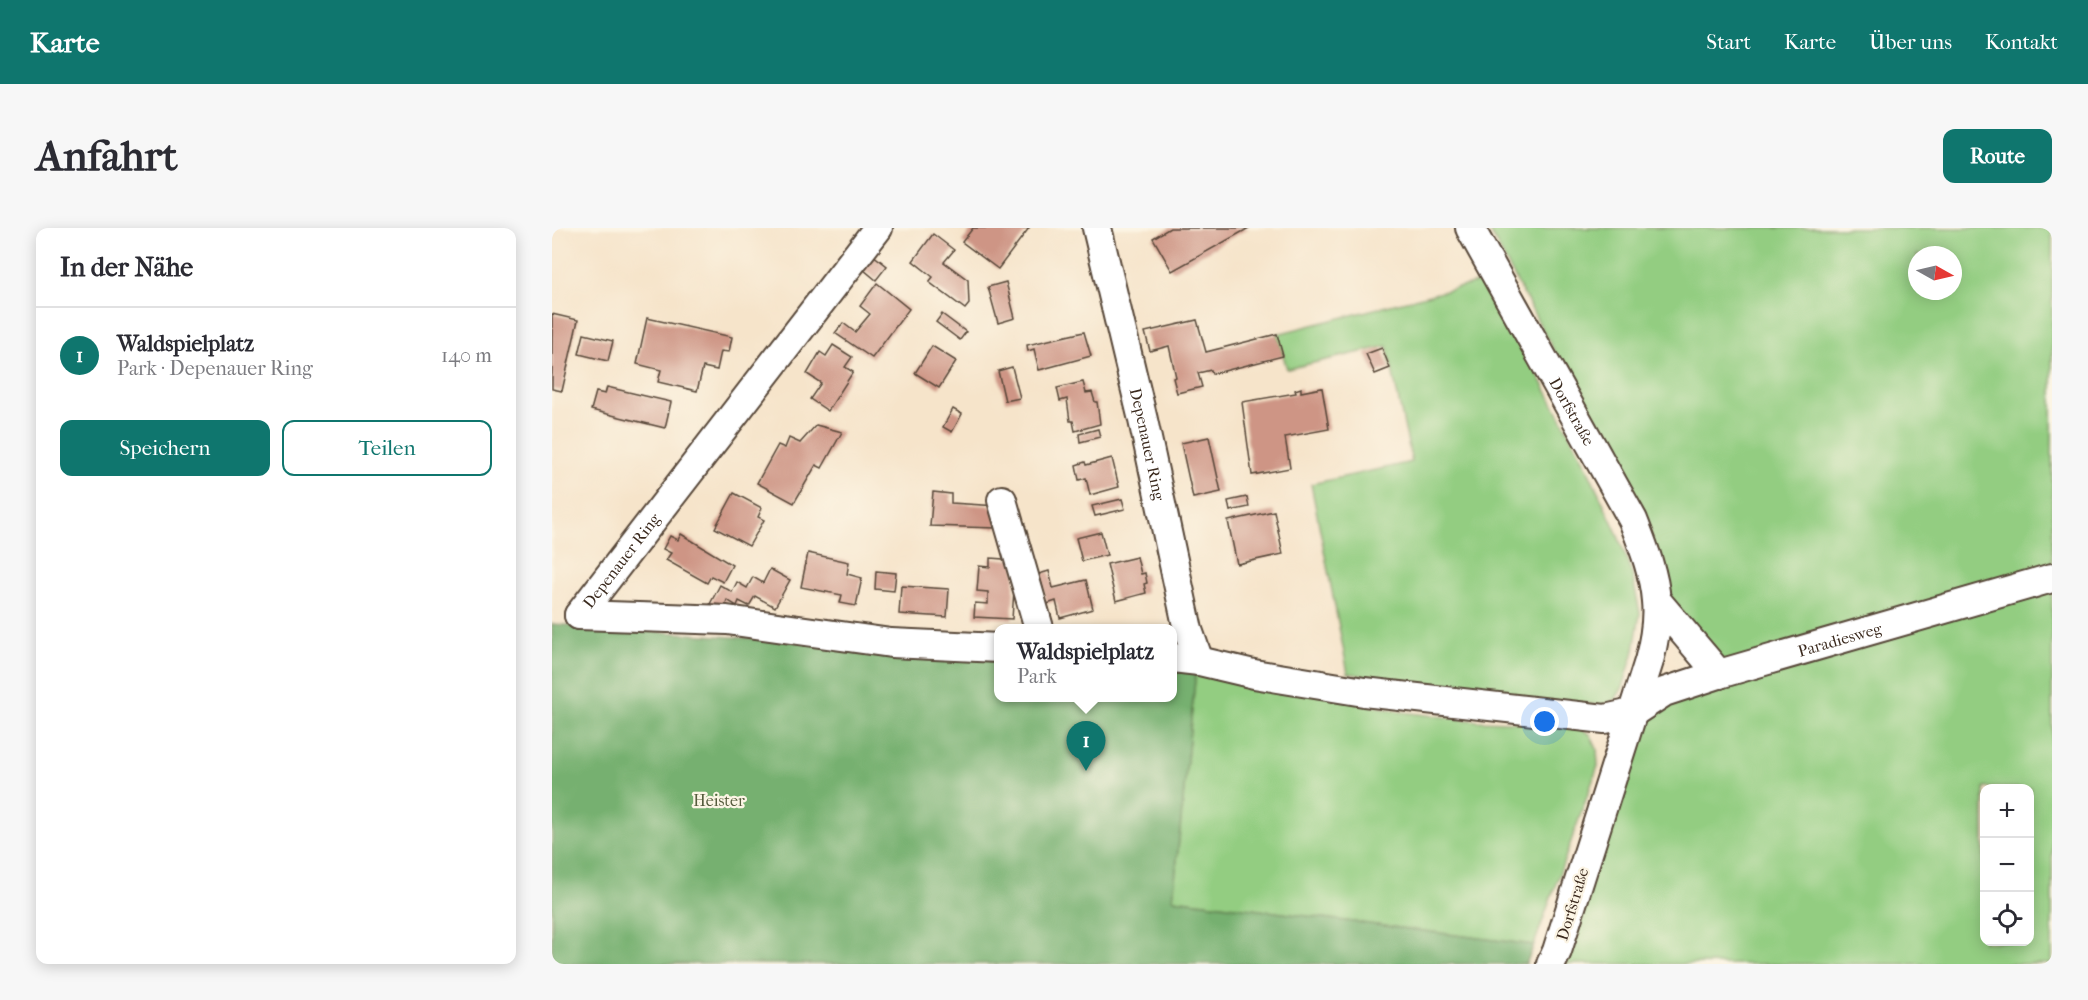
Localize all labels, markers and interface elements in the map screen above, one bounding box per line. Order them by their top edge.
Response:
text: Karte [30,26,100,59]
text: Start [1706,30,1751,54]
text: Karte [1784,30,1836,54]
text: Über uns [1869,30,1952,54]
text: Kontakt [1985,30,2058,54]
button: Route [1943,129,2052,183]
text: Anfahrt [36,132,178,181]
north arrow [1908,246,1962,300]
text: In der Nähe [60,252,193,283]
text: Waldspielplatz [117,331,254,357]
text: 1 [76,344,83,367]
text: 140 m [441,344,492,367]
text: Park · Depenauer Ring [117,357,313,380]
street label: Dorfstraße [1545,374,1598,449]
street label: Depenauer Ring [1126,386,1169,503]
button: Speichern [60,420,270,476]
button: Teilen [282,420,492,476]
street label: Depenauer Ring [579,509,664,612]
street label: Paradiesweg [1796,618,1884,661]
popup [994,624,1177,702]
text: Waldspielplatz [1017,639,1154,665]
text: Park [1017,665,1057,688]
your location [1530,707,1559,736]
pin: 1 [1066,722,1106,771]
map controls [1980,784,2034,946]
button: + [1980,784,2034,838]
park label: Heister [693,791,745,810]
button: − [1980,838,2034,892]
street label: Dorfstraße [1552,866,1593,943]
button: locate [1980,892,2034,946]

